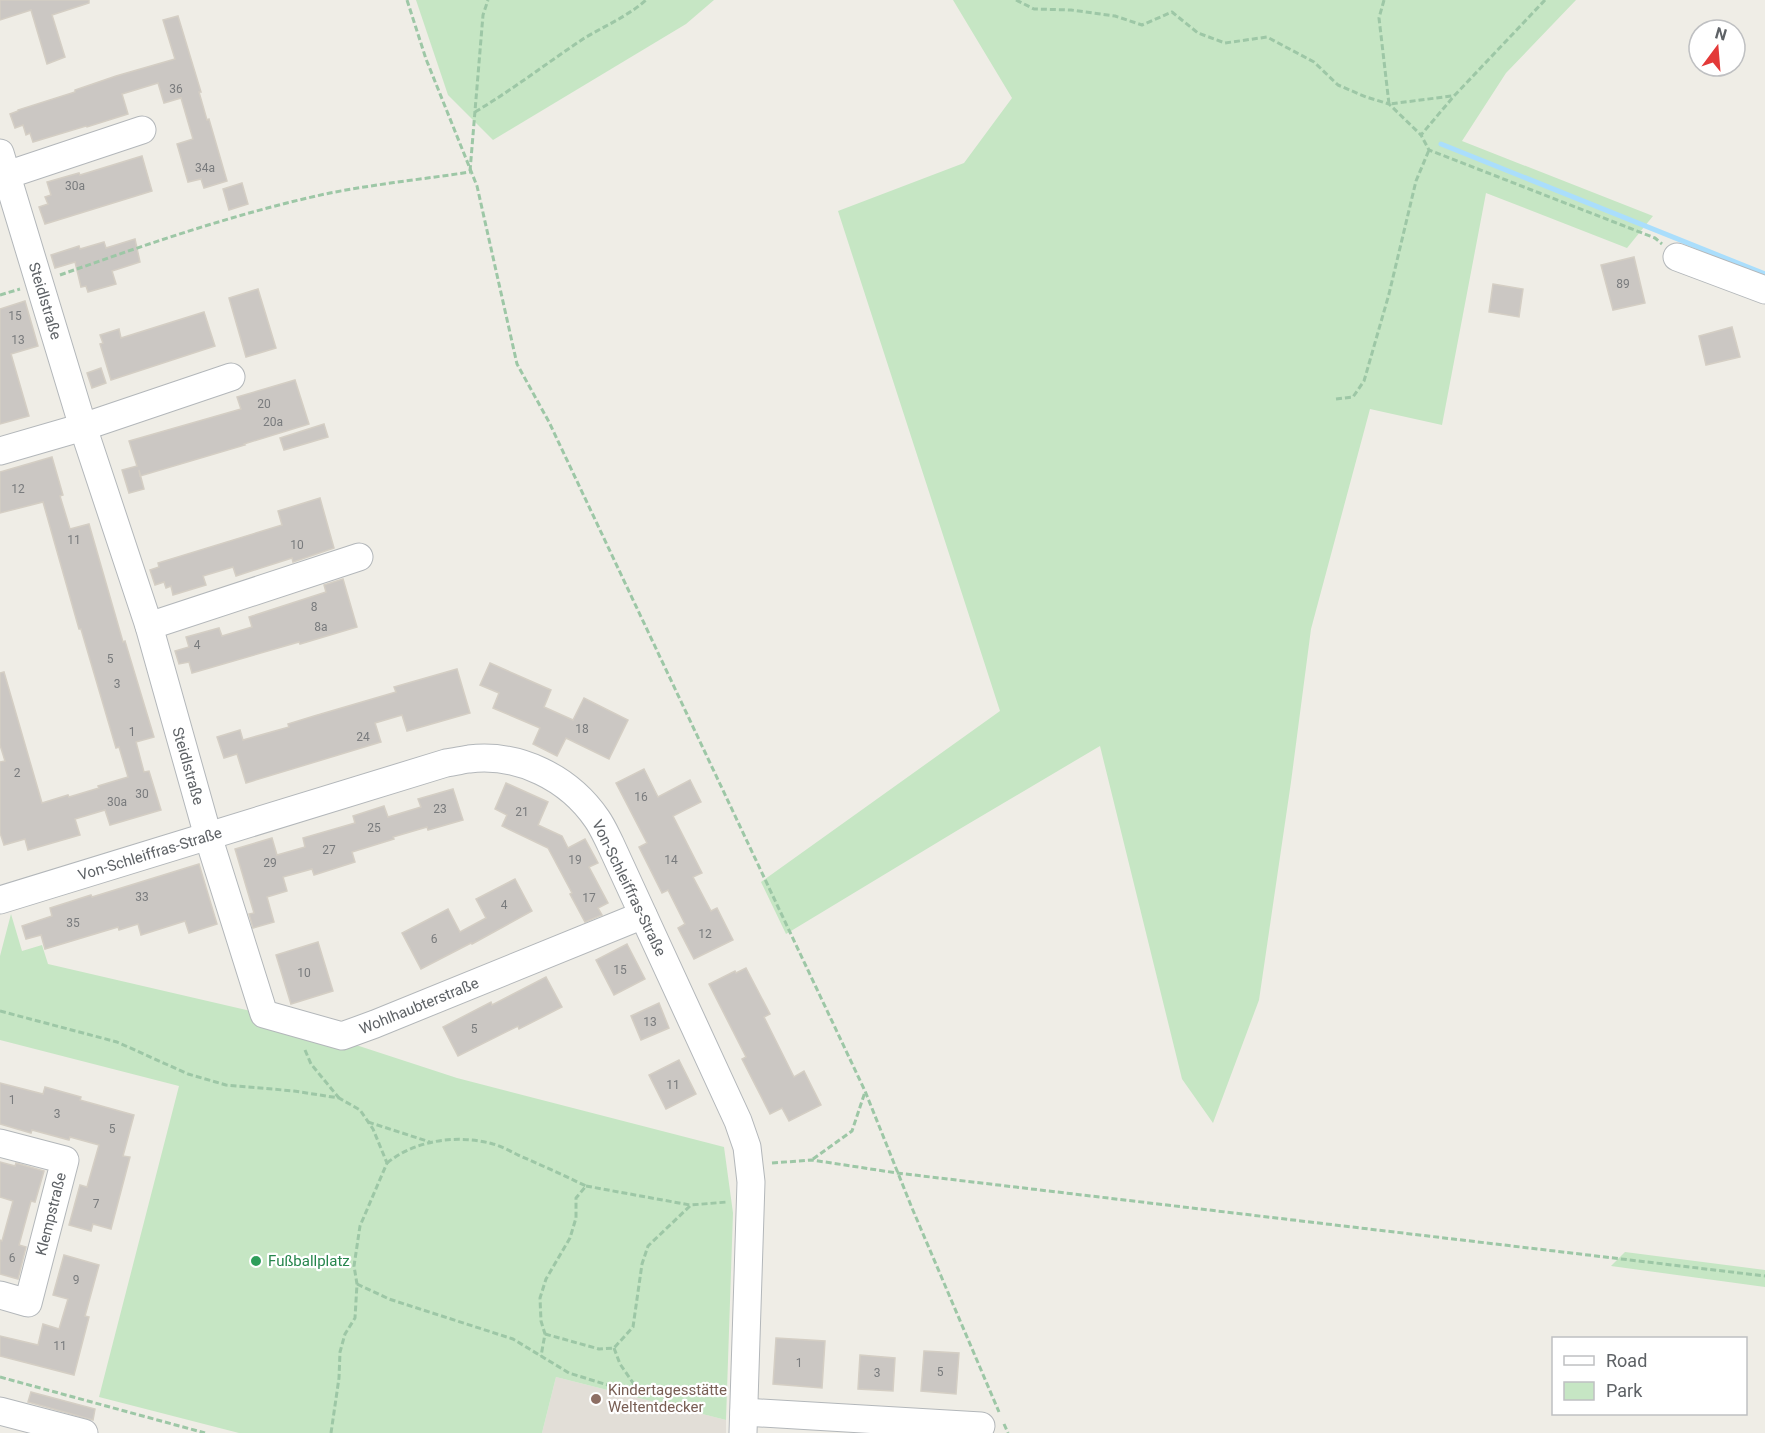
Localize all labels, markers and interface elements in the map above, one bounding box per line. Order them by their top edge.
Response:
north arrow [1687,18,1747,78]
text: N [1713,23,1729,45]
house number: 36 [169,82,183,96]
house number: 34a [195,161,215,175]
house number: 30a [65,179,85,193]
street label: Steidlstraße [25,260,65,342]
house number: 89 [1616,277,1630,291]
house number: 15 [8,309,22,323]
house number: 13 [11,333,25,347]
house number: 20 [257,397,271,411]
house number: 20a [263,415,283,429]
house number: 12 [11,482,25,496]
house number: 11 [67,533,81,547]
house number: 10 [290,538,304,552]
house number: 8 [311,600,318,614]
house number: 8a [314,620,328,634]
house number: 4 [194,638,201,652]
house number: 5 [107,652,114,666]
house number: 3 [114,677,120,691]
house number: 18 [575,722,589,736]
house number: 1 [129,725,135,739]
street label: Steidlstraße [168,725,208,807]
house number: 24 [356,730,370,744]
house number: 2 [14,766,21,780]
house number: 30 [135,787,149,801]
house number: 16 [634,790,648,804]
house number: 30a [107,795,127,809]
house number: 23 [433,802,447,816]
house number: 21 [515,805,529,819]
street label: Von-Schleiffras-Straße [588,817,670,959]
house number: 25 [367,821,381,835]
street label: Von-Schleiffras-Straße [76,824,224,884]
house number: 27 [322,843,336,857]
house number: 19 [568,853,582,867]
house number: 14 [664,853,678,867]
house number: 29 [263,856,277,870]
house number: 33 [135,890,149,904]
house number: 17 [582,891,596,905]
house number: 4 [501,898,508,912]
house number: 35 [66,916,80,930]
house number: 12 [698,927,712,941]
house number: 6 [431,932,438,946]
house number: 15 [613,963,627,977]
house number: 10 [297,966,311,980]
street label: Wohlhaubterstraße [357,974,481,1038]
house number: 13 [643,1015,657,1029]
house number: 5 [471,1022,478,1036]
house number: 11 [666,1078,680,1092]
house number: 1 [9,1093,15,1107]
house number: 3 [54,1107,60,1121]
house number: 5 [109,1122,116,1136]
street label: Klempstraße [32,1171,70,1257]
house number: 7 [93,1197,100,1211]
house number: 6 [9,1251,16,1265]
place label: Fußballplatz [268,1252,350,1270]
marker: Fußballplatz [249,1254,263,1268]
house number: 9 [73,1273,79,1287]
legend [1552,1337,1747,1415]
house number: 11 [53,1339,67,1353]
text: Road [1606,1350,1647,1371]
house number: 1 [796,1356,802,1370]
house number: 5 [937,1365,944,1379]
house number: 3 [874,1366,880,1380]
text: Park [1606,1380,1643,1401]
place label: Kindertagesstätte Weltentdecker [608,1381,727,1416]
marker: Kindertagesstätte Weltentdecker [589,1392,603,1406]

